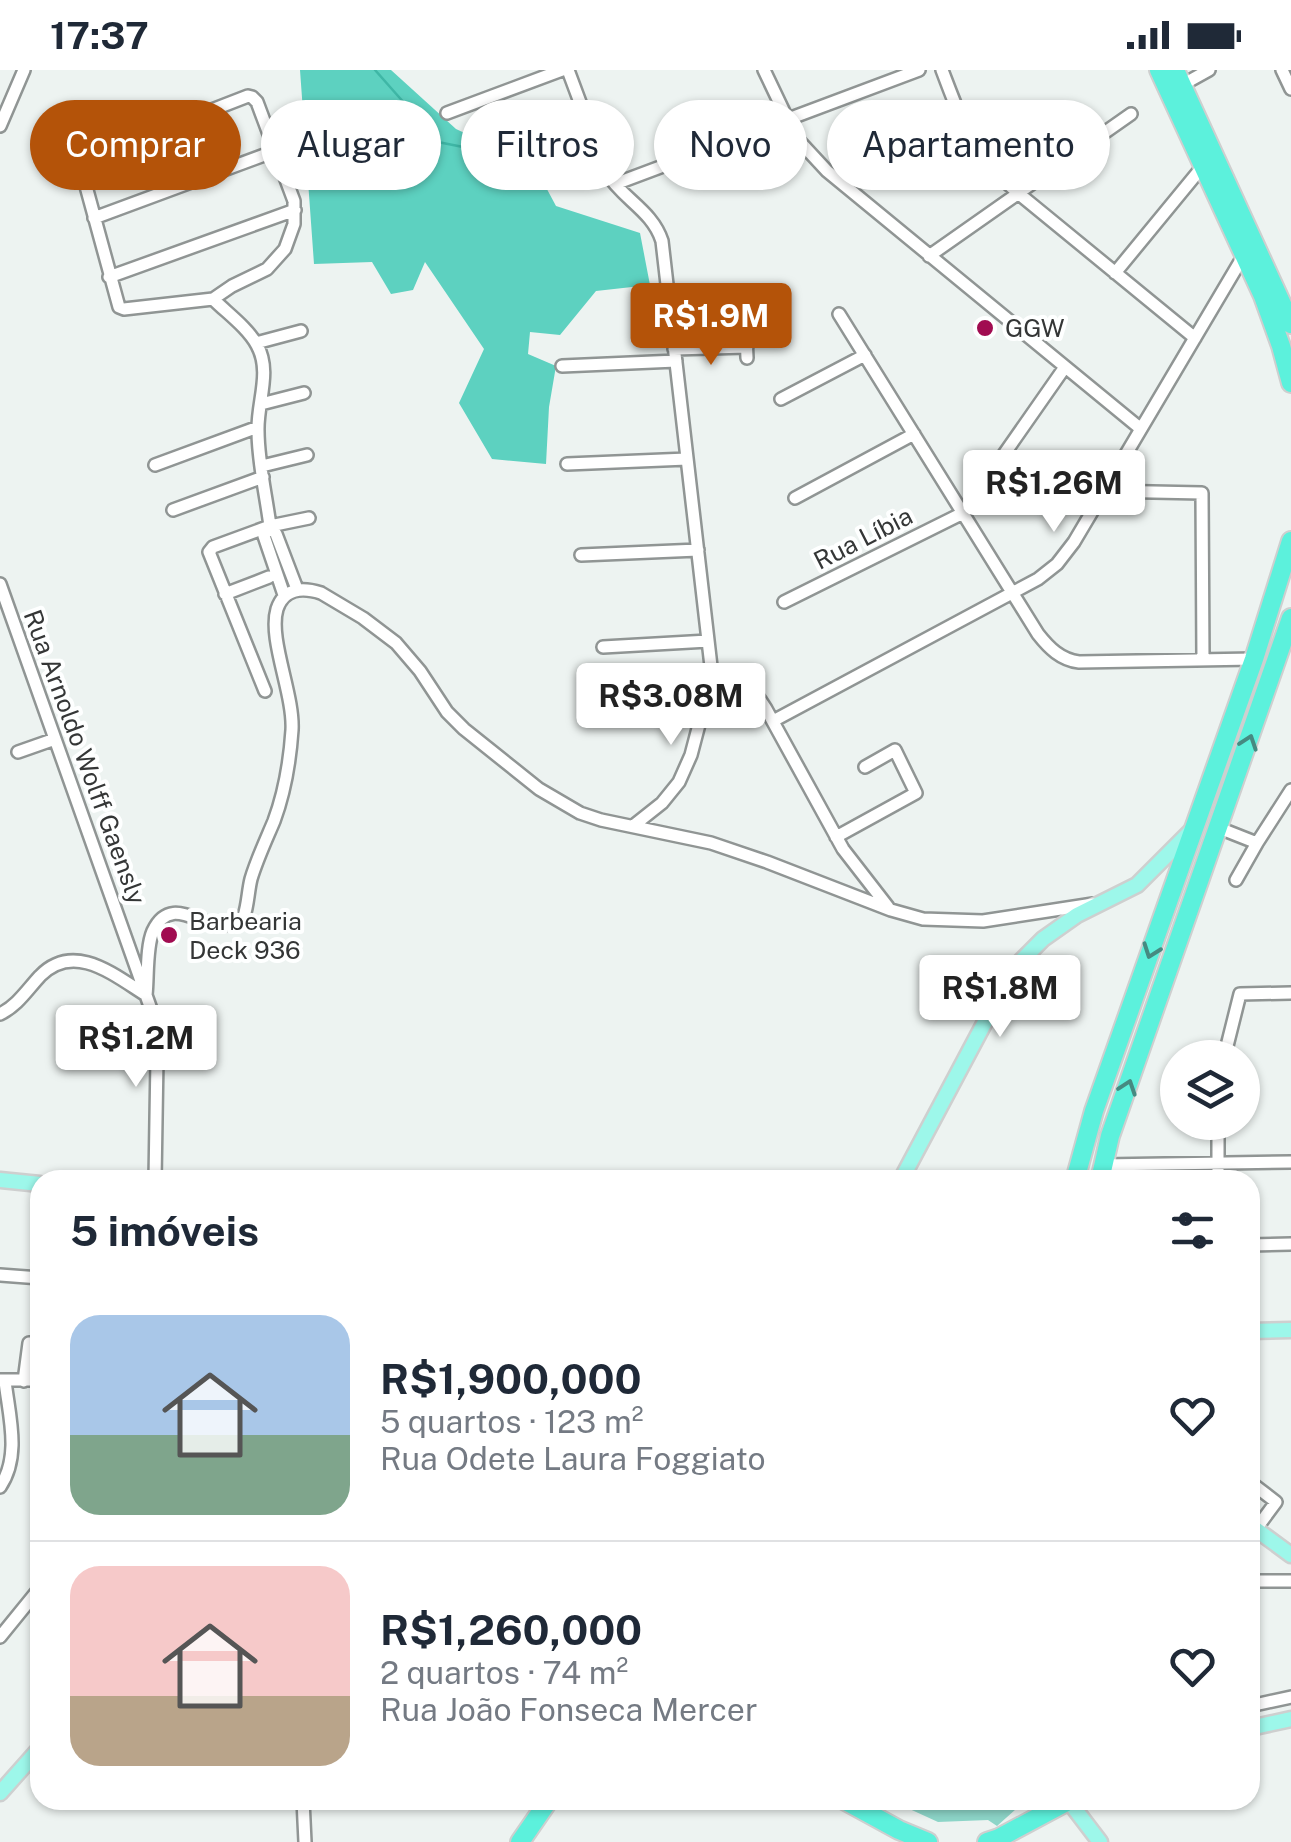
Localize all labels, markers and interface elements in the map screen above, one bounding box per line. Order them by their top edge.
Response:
text: 17:37 [50,13,149,58]
chip: Comprar [30,100,241,190]
chip: Alugar [261,100,441,190]
chip: Filtros [461,100,634,190]
chip: Novo [654,100,807,190]
chip: Apartamento [827,100,1110,190]
pin: R$1.9M [630,283,792,368]
text: R$1.9M [653,297,769,334]
place label: GGW [1005,313,1065,343]
marker: GGW [974,317,996,339]
pin: R$1.26M [962,450,1146,535]
text: R$1.26M [985,464,1123,501]
street label: Rua Líbia [809,500,917,576]
street label: Rua Arnoldo Wolff Gaensly [18,606,152,908]
pin: R$3.08M [579,663,763,748]
text: R$3.08M [598,677,744,714]
one-way arrow [1237,735,1258,752]
place label: Barbearia Deck 936 [189,906,302,965]
marker: Barbearia Deck 936 [158,924,180,946]
one-way arrow [1142,941,1163,958]
pin: R$1.8M [919,955,1081,1040]
text: R$1.8M [941,969,1059,1006]
pin: R$1.2M [55,1005,217,1090]
text: R$1.2M [78,1019,194,1056]
map controls [1160,1040,1260,1140]
button: layers [1160,1040,1260,1140]
one-way arrow [1116,1079,1137,1096]
icon: filters [1165,1203,1220,1258]
text: 5 imóveis [70,1206,259,1255]
text: R$1,900,000 [380,1354,642,1403]
icon: home [150,1355,270,1475]
icon: heart [1165,1388,1220,1443]
text: 5 quartos · 123 m² [380,1403,643,1440]
text: Rua Odete Laura Foggiato [380,1440,766,1477]
text: R$1,260,000 [380,1605,642,1654]
icon: home [150,1606,270,1726]
icon: heart [1165,1639,1220,1694]
text: 2 quartos · 74 m² [380,1654,628,1691]
text: Rua João Fonseca Mercer [380,1691,757,1728]

